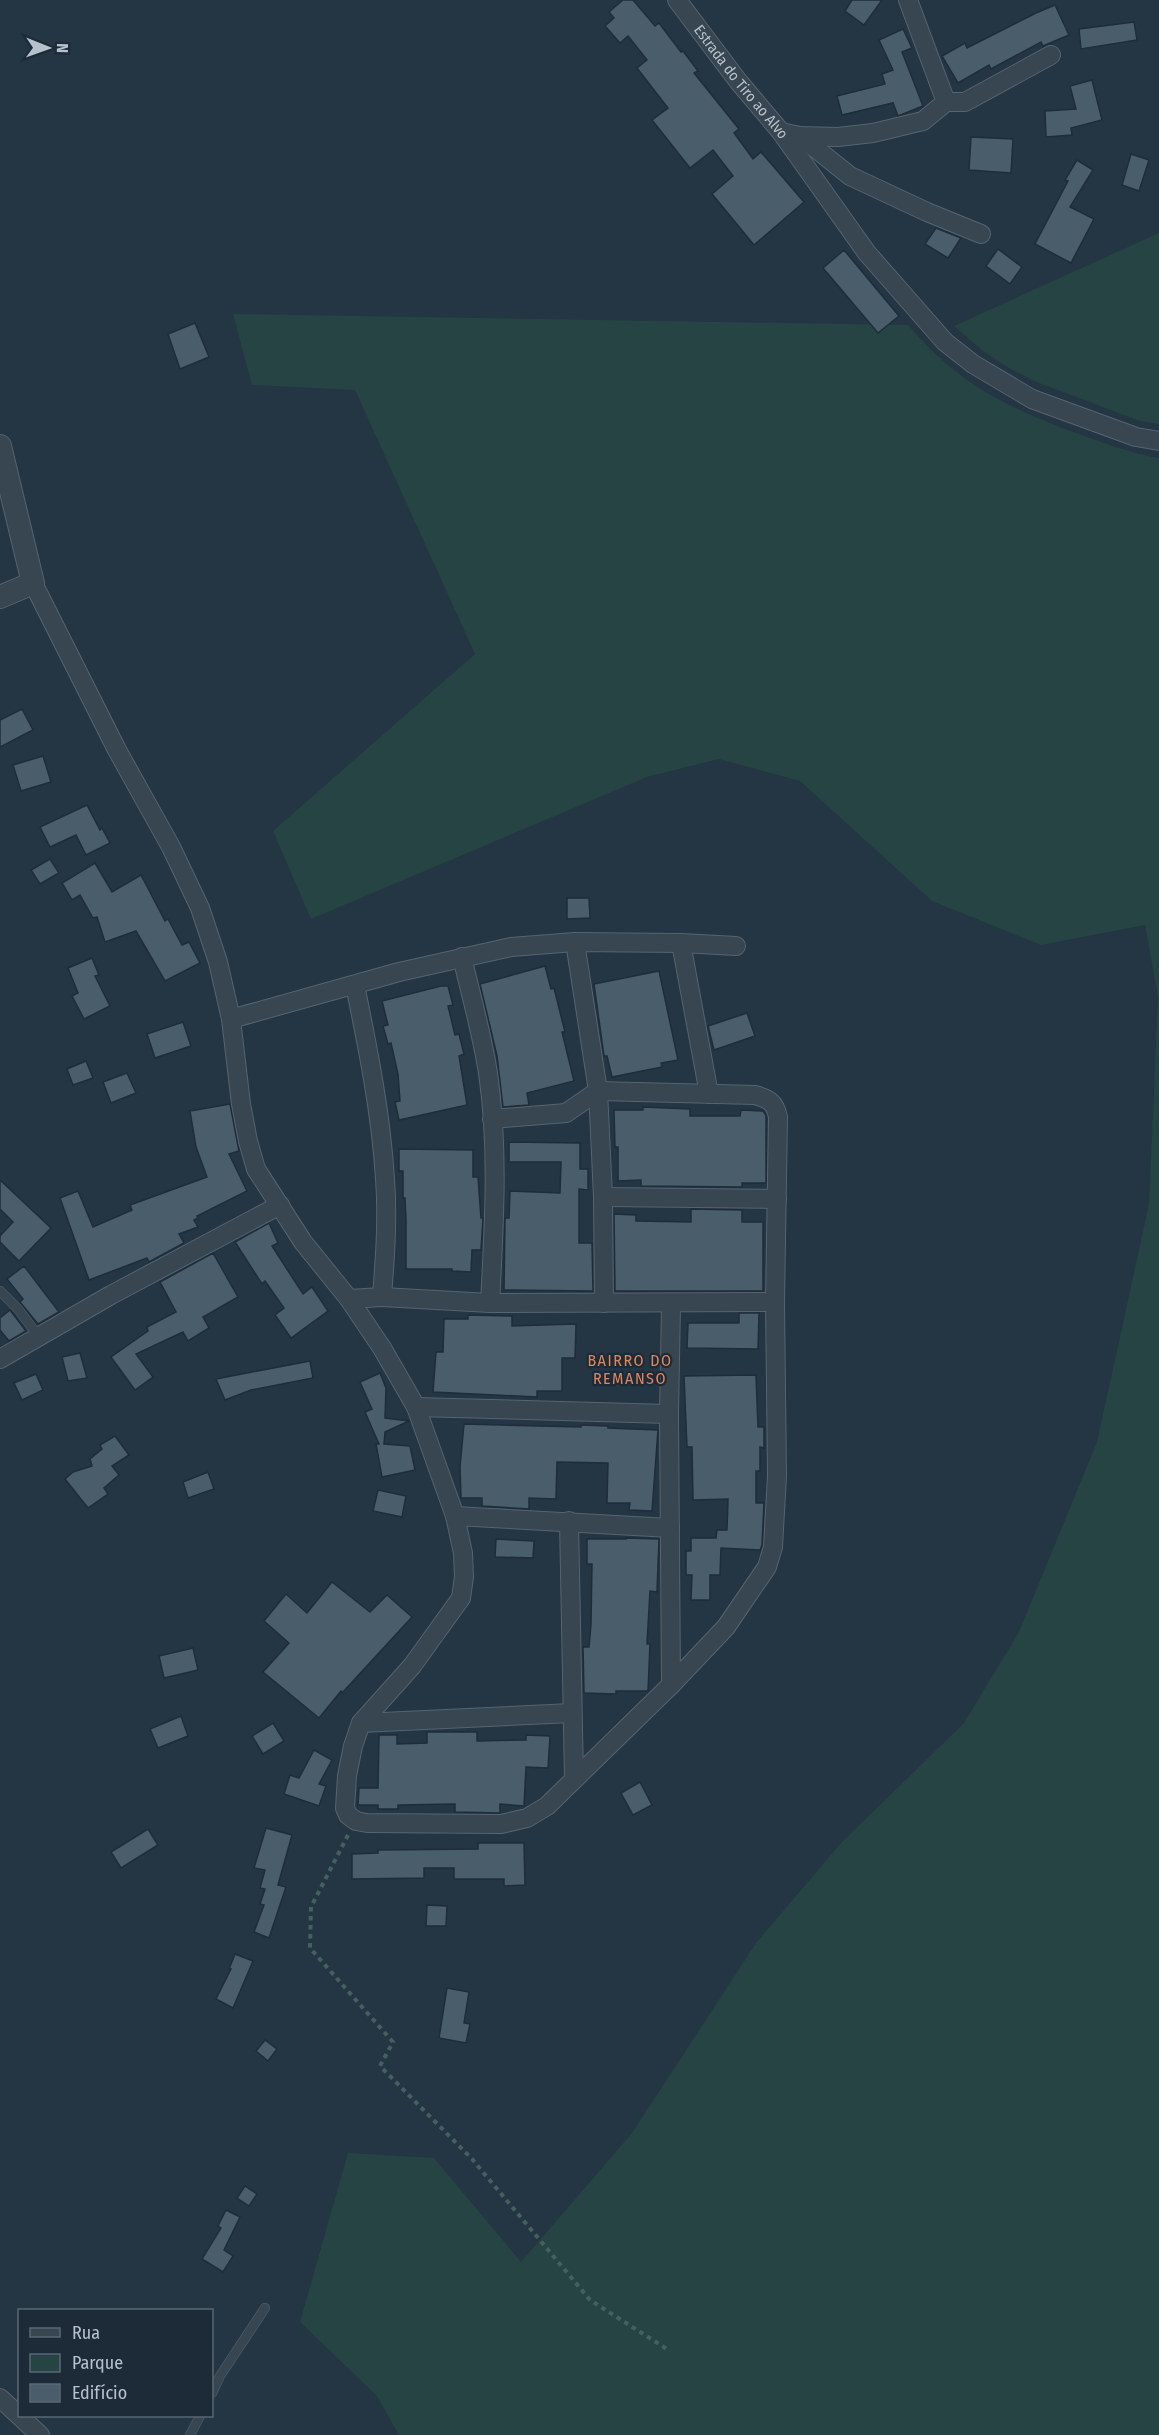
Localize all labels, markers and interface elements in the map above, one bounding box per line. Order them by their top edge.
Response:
north arrow [18,18,78,78]
street label: Estrada do Tiro ao Alvo [690,21,792,142]
text: N [53,43,72,53]
district label: BAIRRO DO REMANSO [587,1351,673,1388]
legend [18,2309,213,2417]
text: Rua [72,2322,100,2344]
text: Parque [72,2352,123,2374]
text: Edifício [72,2382,127,2404]

